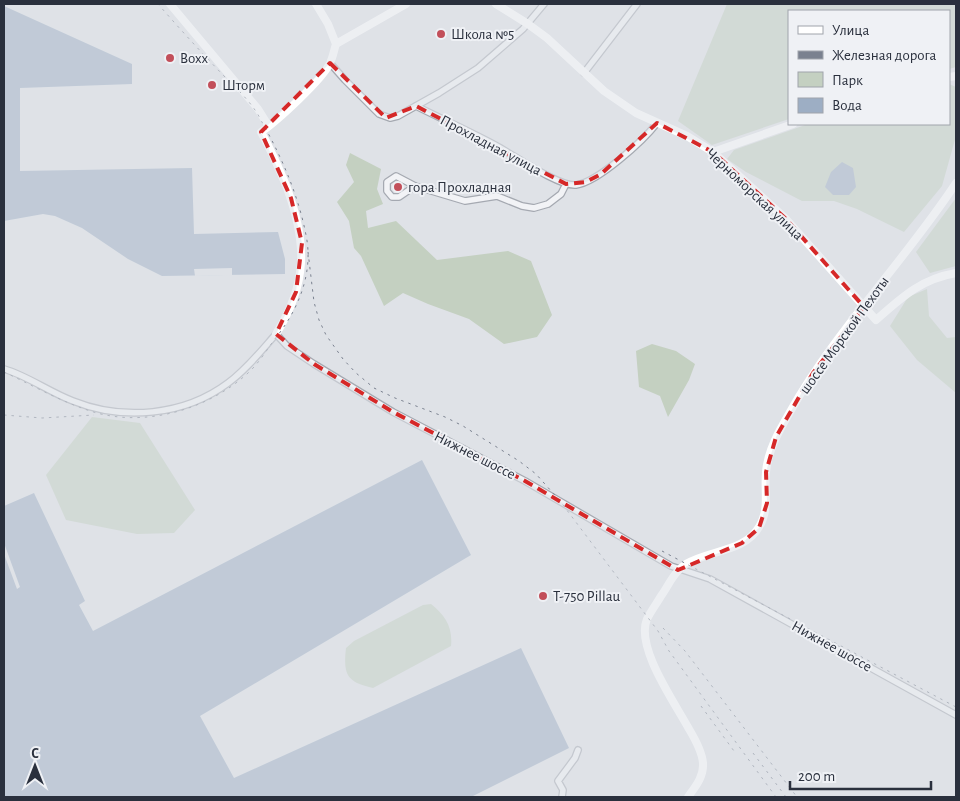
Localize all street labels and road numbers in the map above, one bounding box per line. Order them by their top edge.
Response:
street label: Прохладная улица [438,112,544,179]
street label: Черноморская улица [703,146,806,243]
street label: шоссе Морской Пехоты [797,274,892,397]
street label: Нижнее шоссе [432,428,518,482]
street label: Нижнее шоссе [789,618,875,675]

